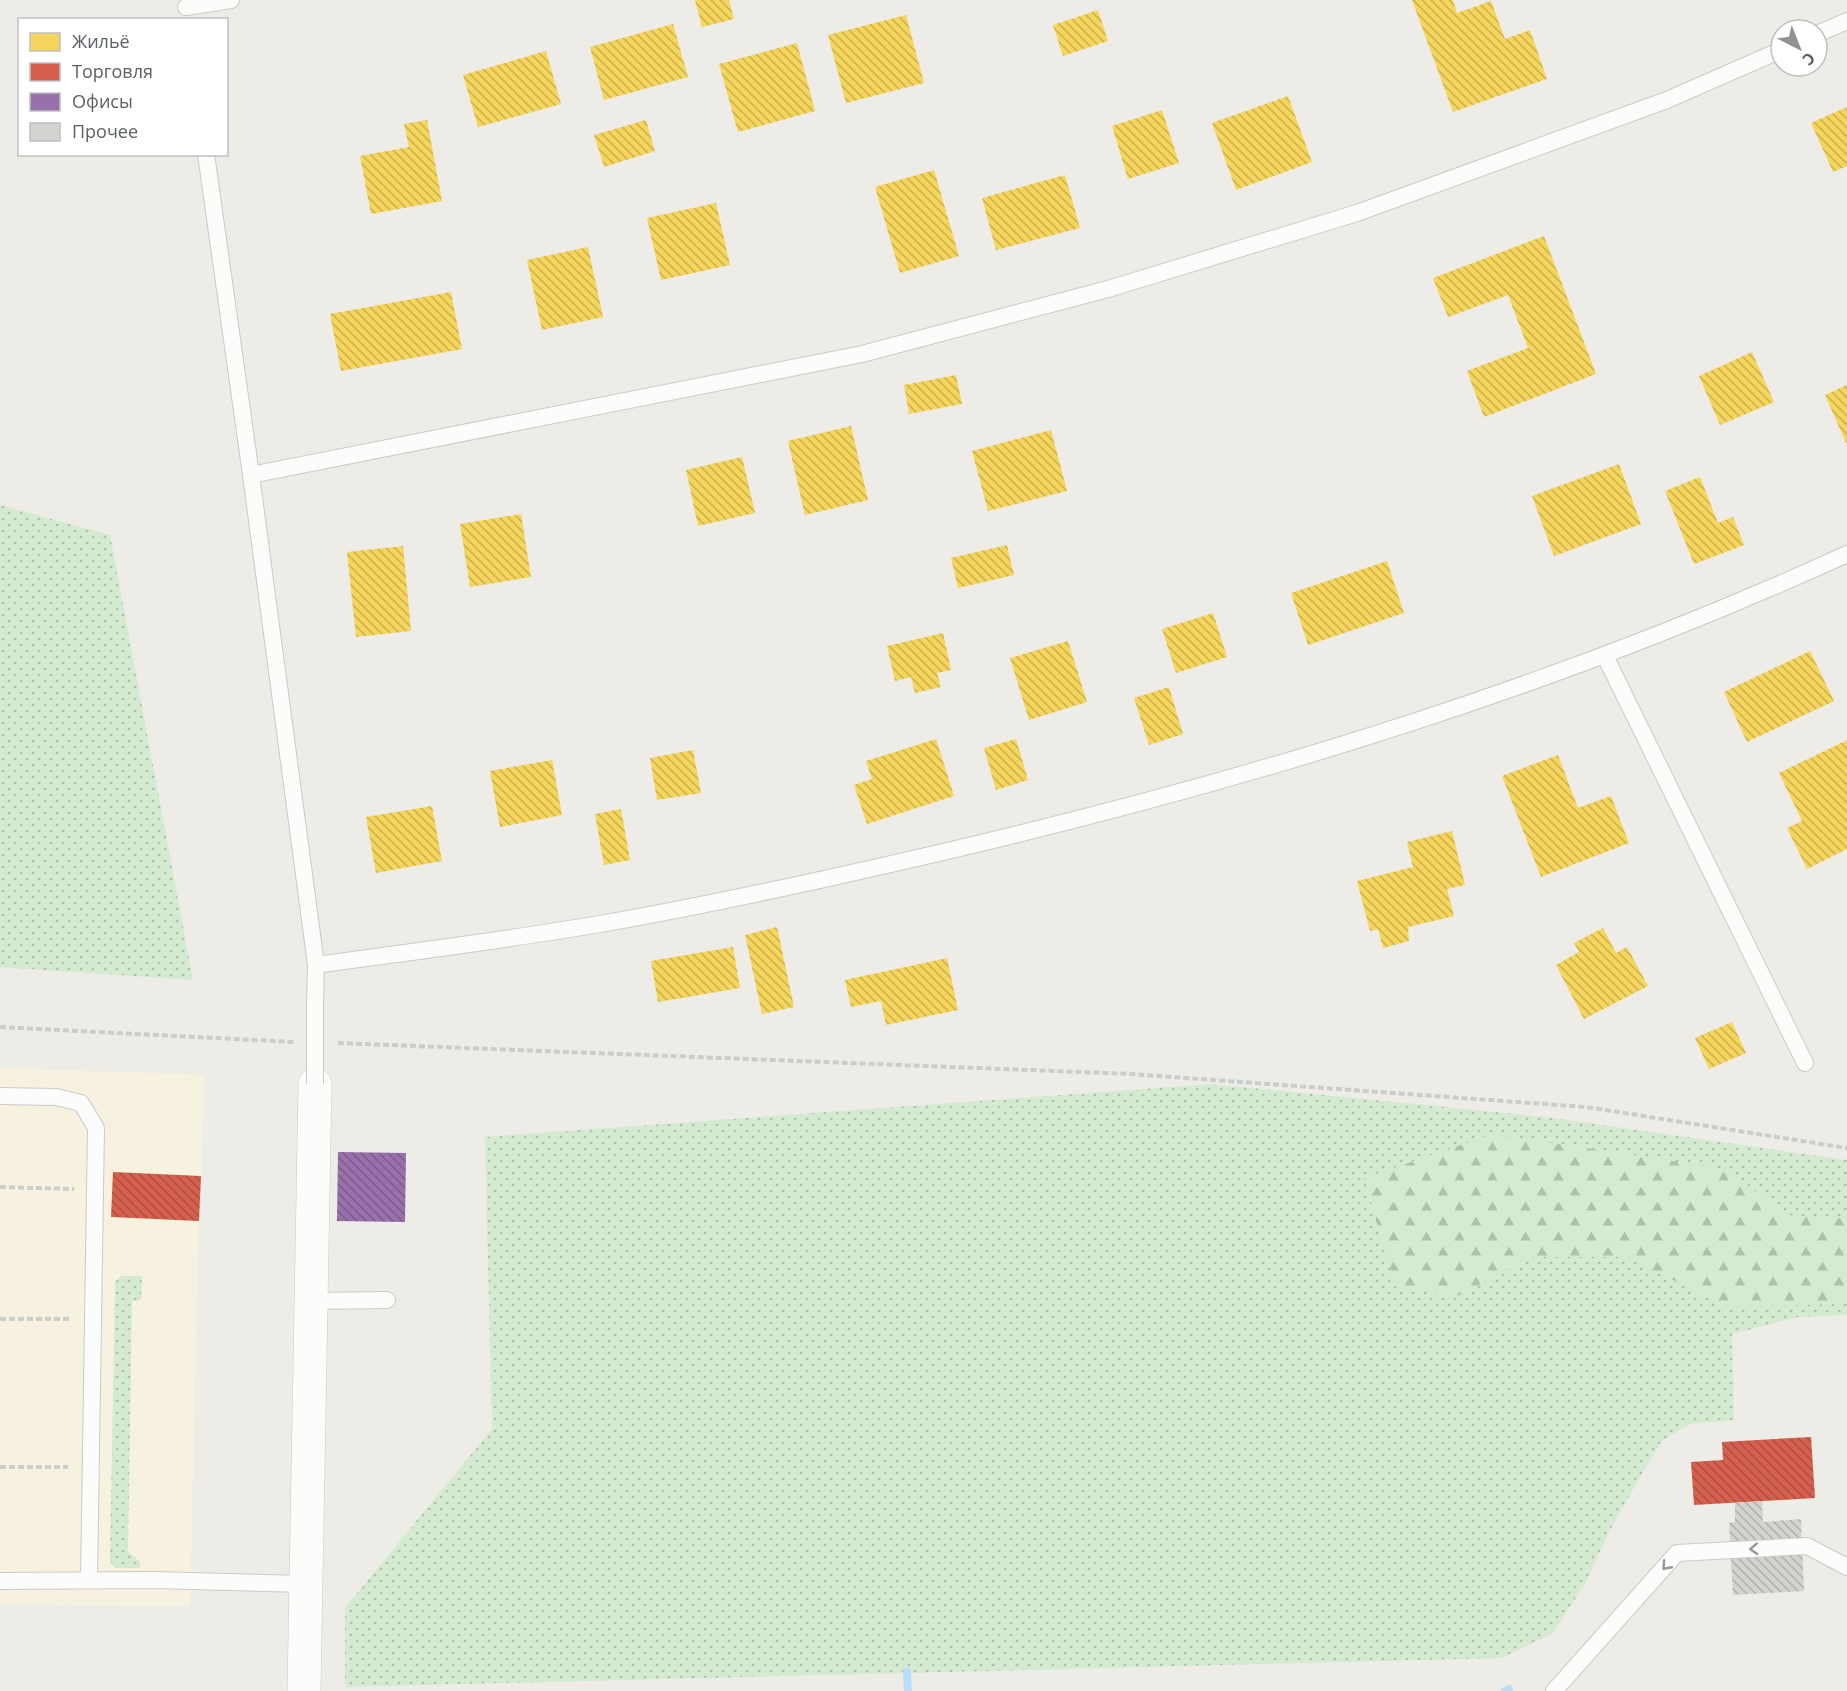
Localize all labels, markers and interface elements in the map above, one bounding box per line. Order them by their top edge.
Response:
legend [18,18,228,156]
north arrow [1769,18,1829,78]
text: Жильё [72,29,130,53]
text: С [1798,48,1820,71]
text: Торговля [72,59,153,83]
text: Офисы [72,89,133,113]
text: Прочее [72,119,138,143]
one-way arrow [1749,1542,1758,1555]
one-way arrow [1662,1559,1673,1569]

